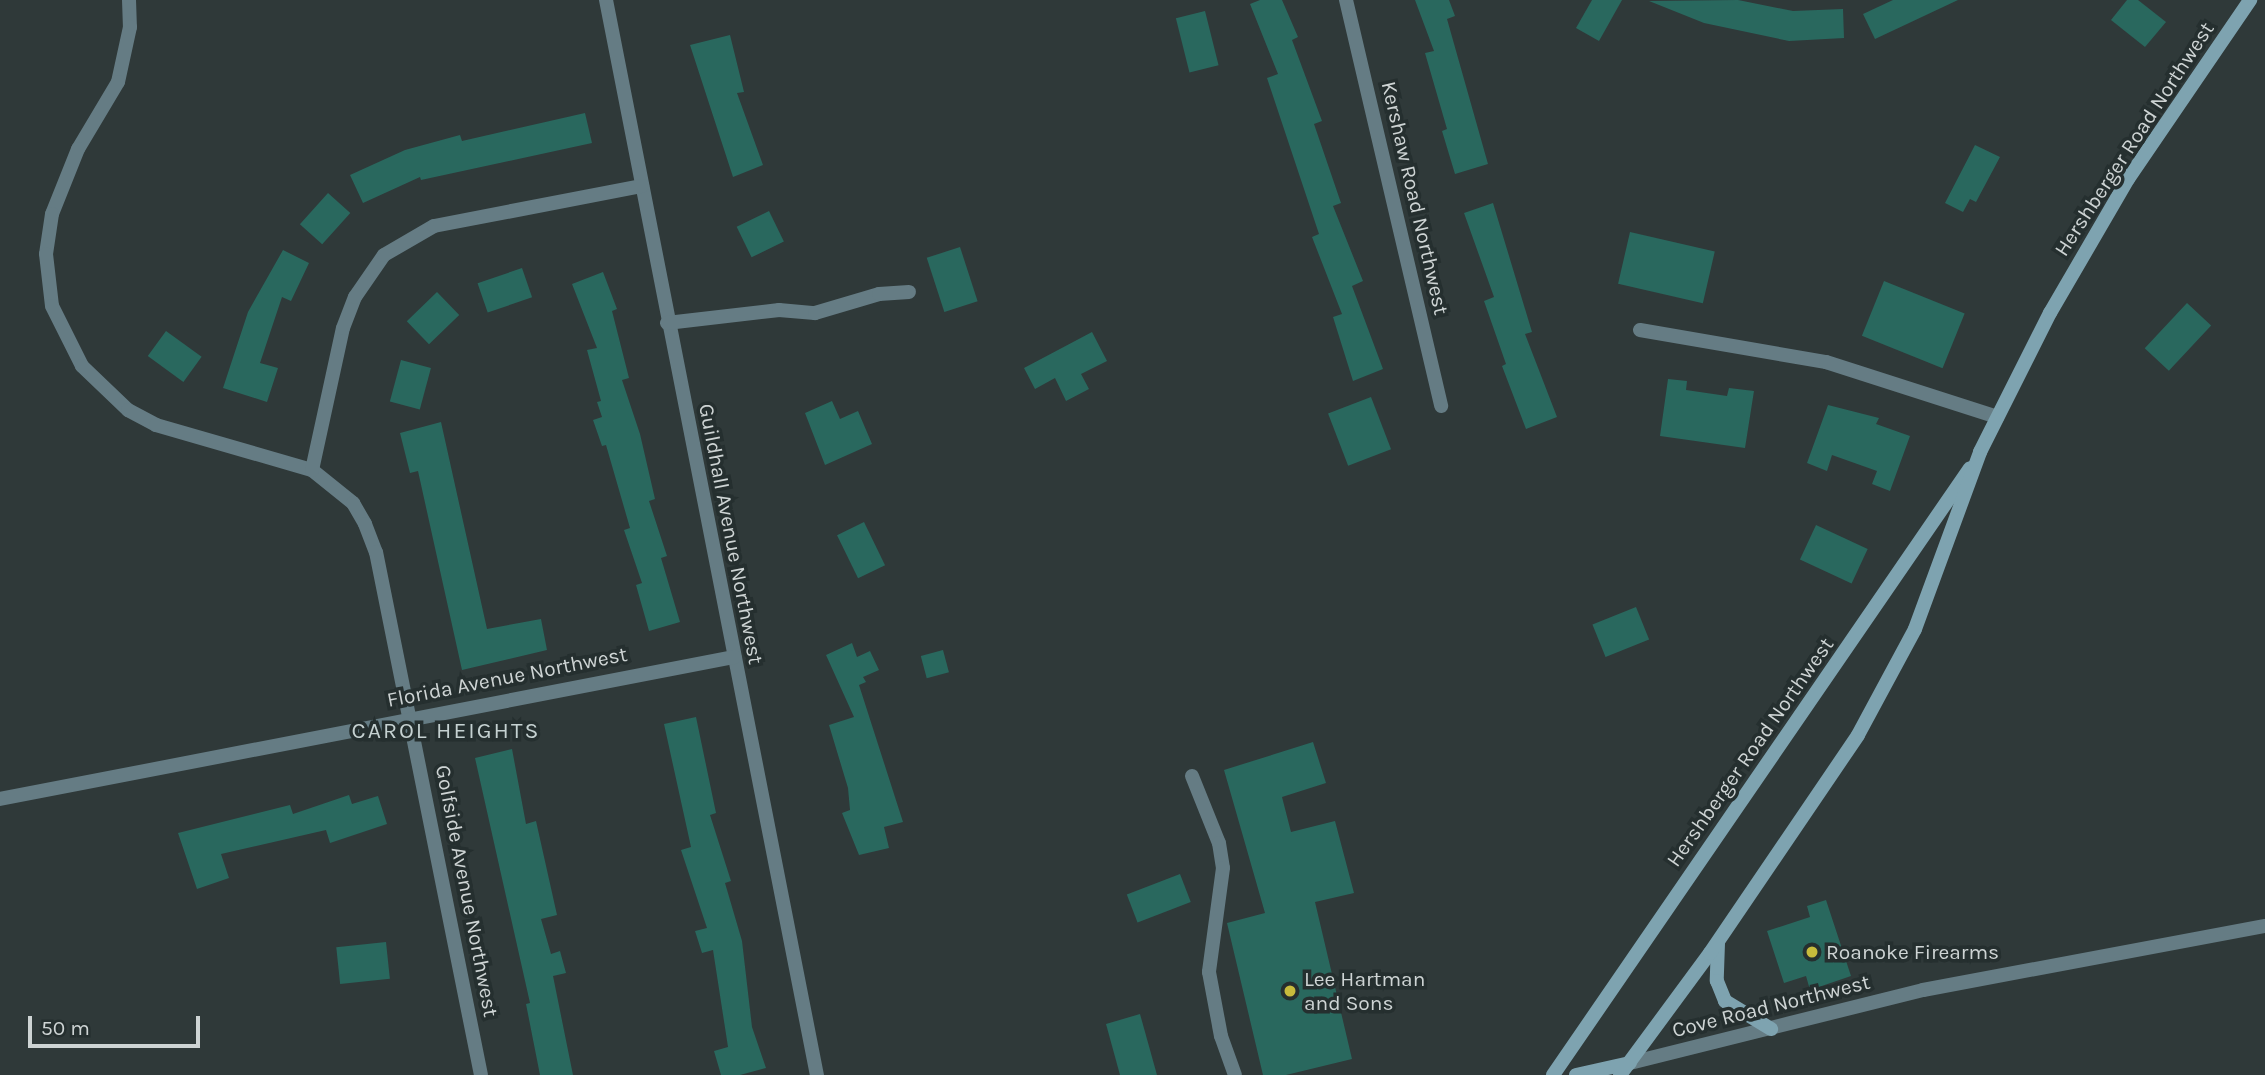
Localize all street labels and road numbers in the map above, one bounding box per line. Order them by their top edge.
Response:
street label: Hershberger Road Northwest [2049,17,2219,261]
street label: Kershaw Road Northwest [1376,79,1454,317]
street label: Guildhall Avenue Northwest [693,402,769,666]
street label: Hershberger Road Northwest [1661,633,1839,871]
street label: Florida Avenue Northwest [385,641,629,713]
street label: Golfside Avenue Northwest [430,763,504,1019]
street label: Cove Road Northwest [1669,969,1873,1043]

